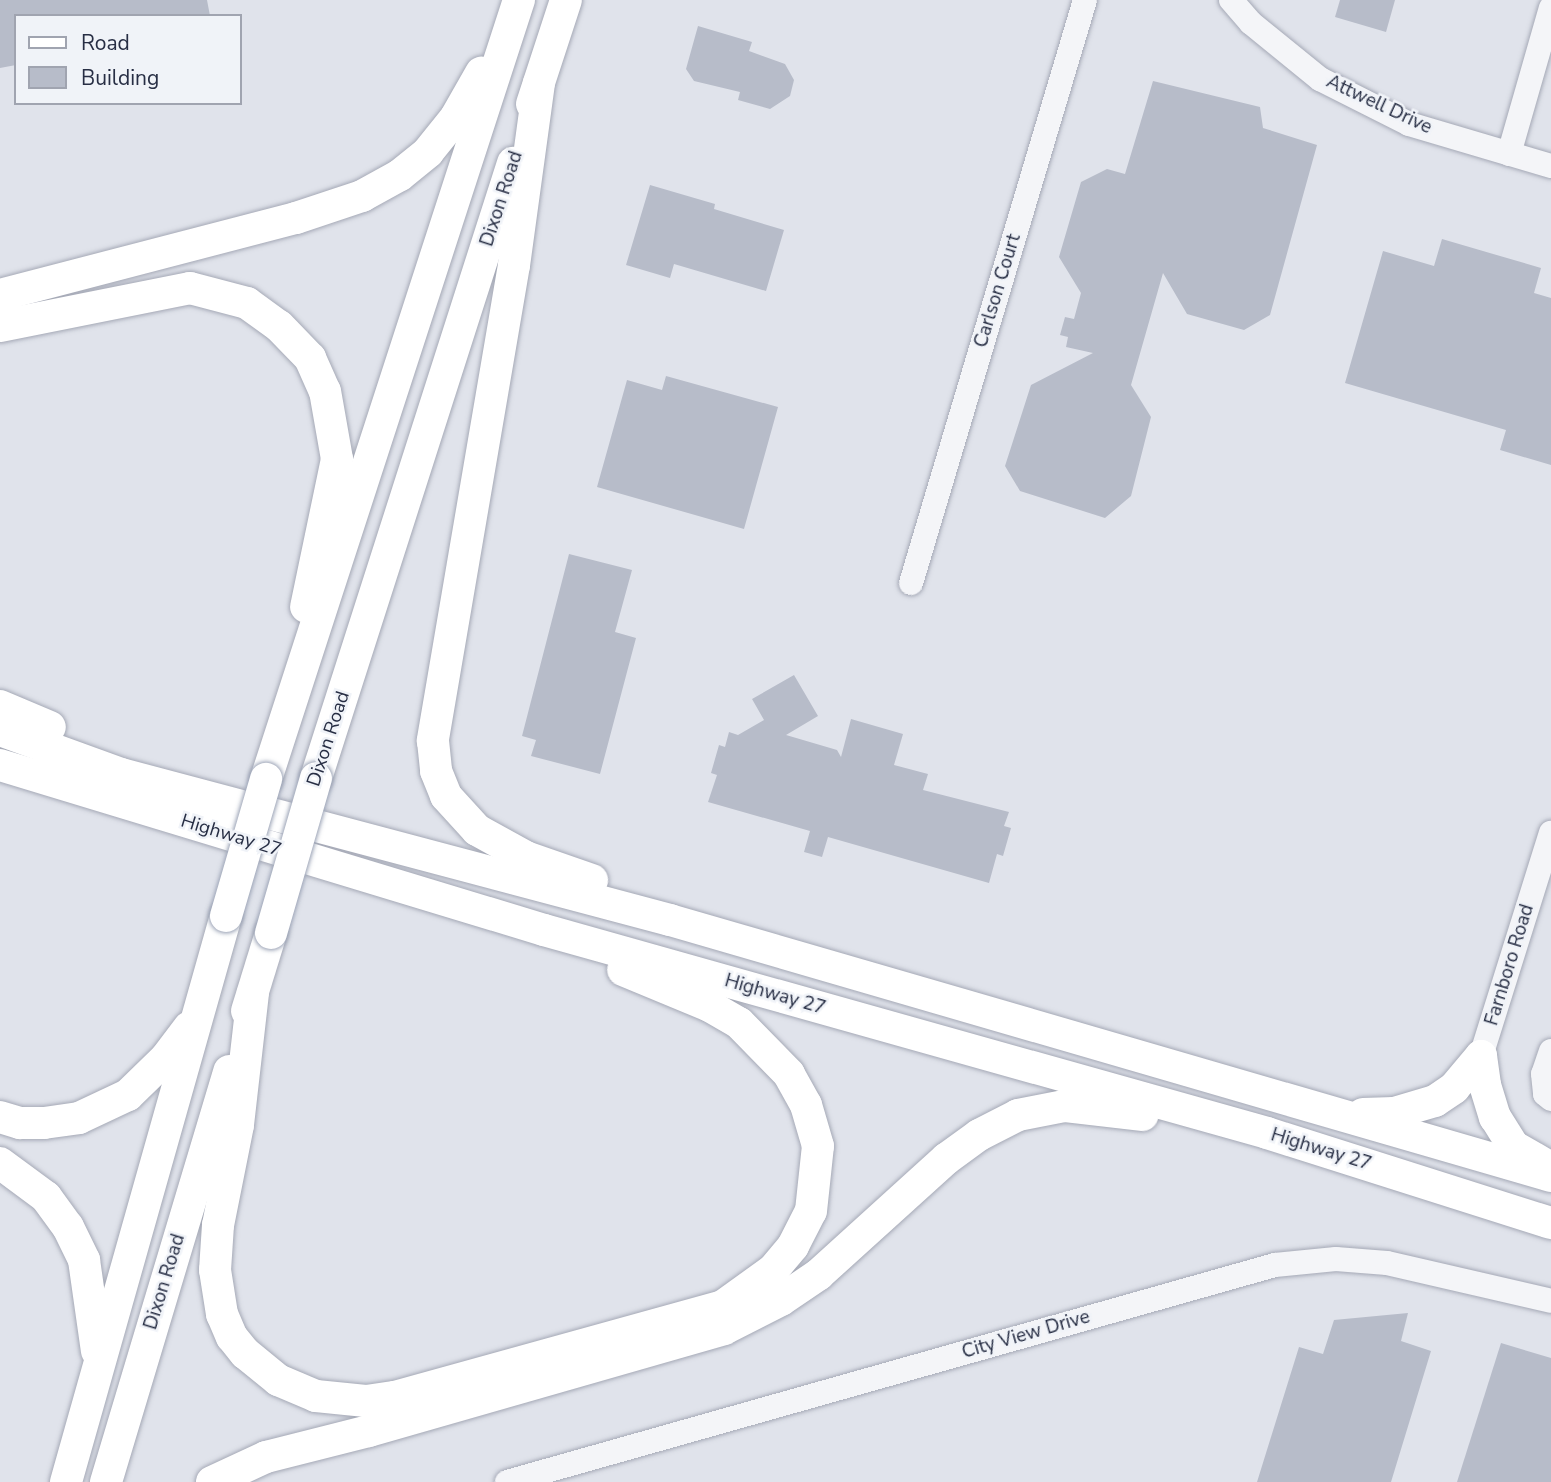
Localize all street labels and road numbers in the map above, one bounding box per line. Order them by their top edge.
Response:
street label: Attwell Drive [1323,71,1435,139]
street label: Dixon Road [476,149,528,249]
street label: Carlson Court [970,231,1026,351]
street label: Dixon Road [303,689,355,789]
street label: Highway 27 [178,810,284,862]
street label: Farnboro Road [1481,902,1539,1028]
street label: Highway 27 [722,970,828,1020]
street label: Highway 27 [1268,1124,1374,1176]
street label: Dixon Road [140,1231,190,1333]
street label: City View Drive [959,1306,1093,1364]

